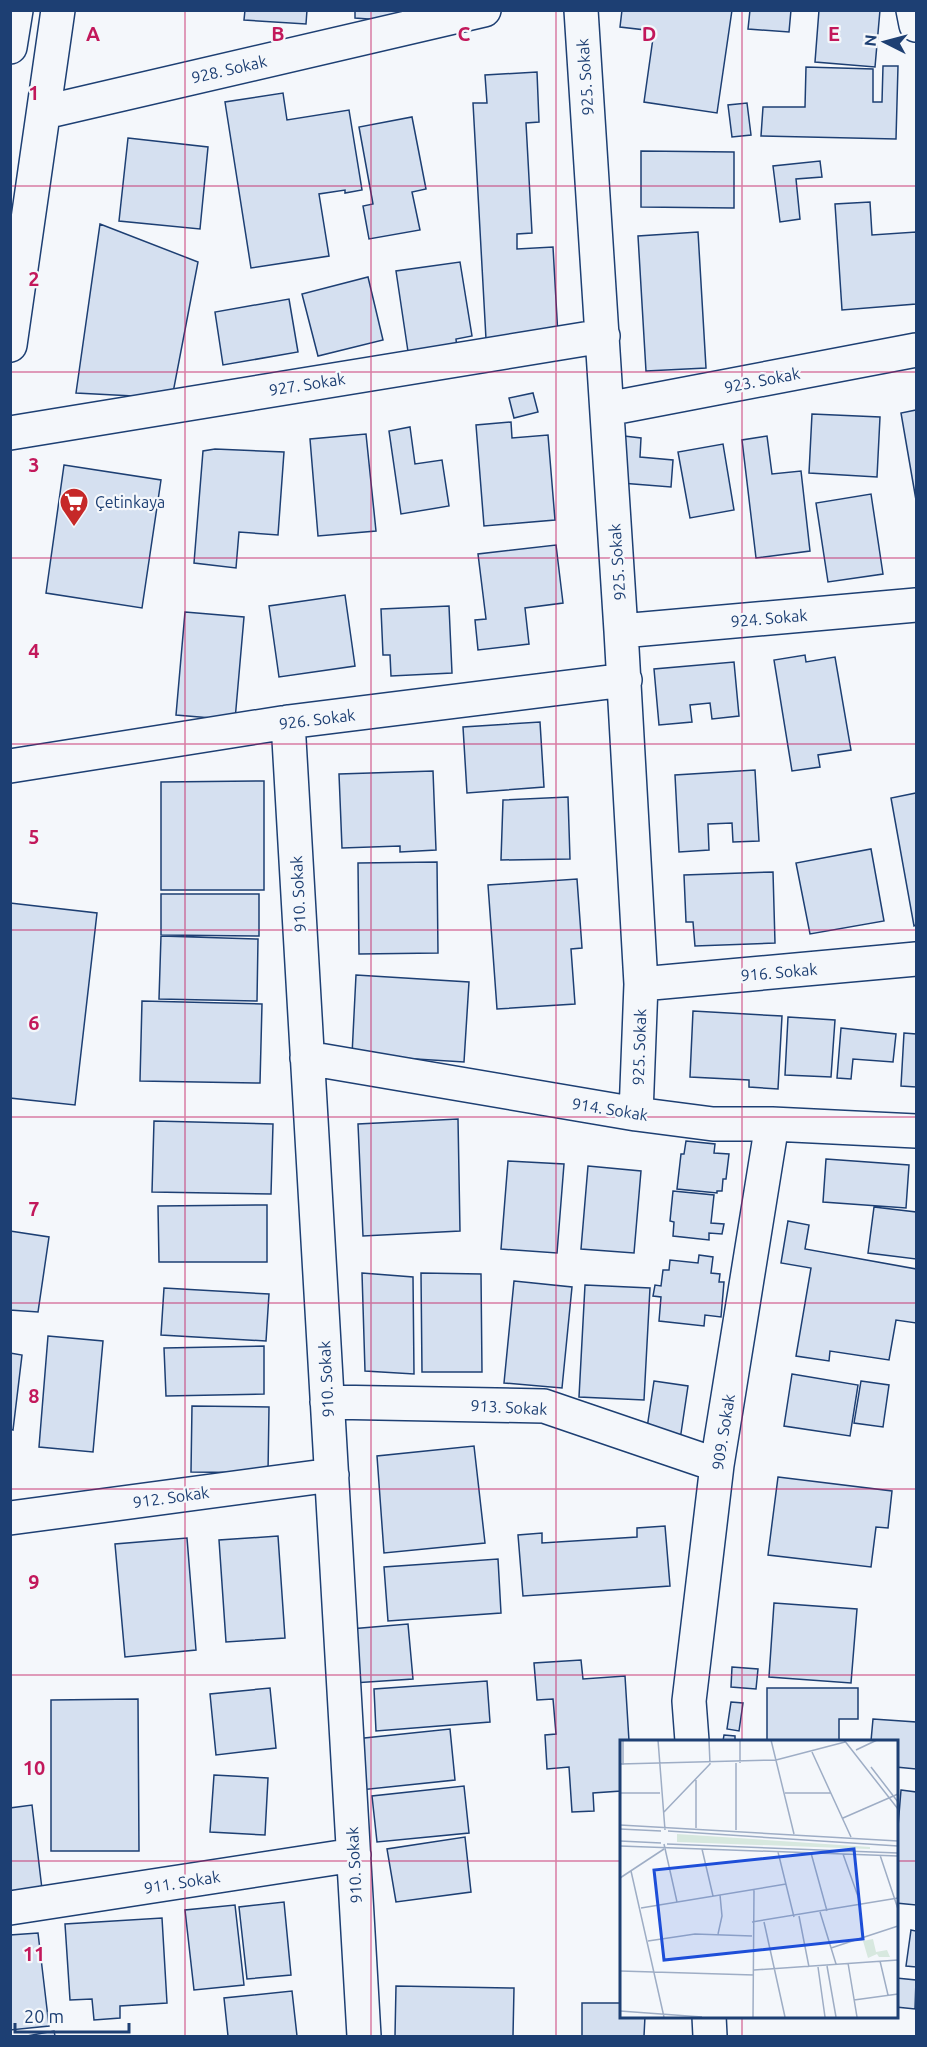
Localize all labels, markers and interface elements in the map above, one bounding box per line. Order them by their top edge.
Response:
north arrow [855,12,915,72]
text: A [86,22,100,45]
text: B [271,22,285,45]
text: C [458,22,471,45]
text: D [642,22,656,45]
text: E [828,22,840,45]
text: N [861,34,880,47]
street label: 925. Sokak [573,38,597,116]
street label: 928. Sokak [190,52,268,86]
text: 1 [28,81,40,104]
text: 2 [28,267,40,290]
street label: 923. Sokak [723,364,801,396]
street label: 927. Sokak [268,369,346,399]
text: 3 [28,453,40,476]
supermarket icon: Çetinkaya [58,486,90,528]
place label: Çetinkaya [95,493,165,511]
street label: 925. Sokak [605,523,629,601]
street label: 924. Sokak [730,606,808,630]
text: 4 [28,639,40,662]
street label: 926. Sokak [278,705,356,733]
text: 5 [28,825,40,848]
street label: 910. Sokak [287,855,309,933]
street label: 916. Sokak [740,960,818,984]
street label: 925. Sokak [629,1008,649,1086]
text: 6 [28,1011,40,1034]
street label: 914. Sokak [571,1094,649,1124]
text: 7 [28,1197,40,1220]
street label: 910. Sokak [315,1340,337,1418]
text: 8 [28,1384,40,1407]
street label: 909. Sokak [708,1393,738,1471]
street label: 913. Sokak [470,1396,548,1418]
street label: 912. Sokak [132,1483,210,1511]
text: 9 [28,1570,40,1593]
inset map [620,1740,897,2017]
text: 10 [23,1756,45,1779]
street label: 910. Sokak [343,1826,365,1904]
street label: 911. Sokak [143,1867,221,1897]
text: 11 [23,1942,45,1965]
scale bar [15,1996,129,2034]
text: 20 m [24,2006,64,2026]

